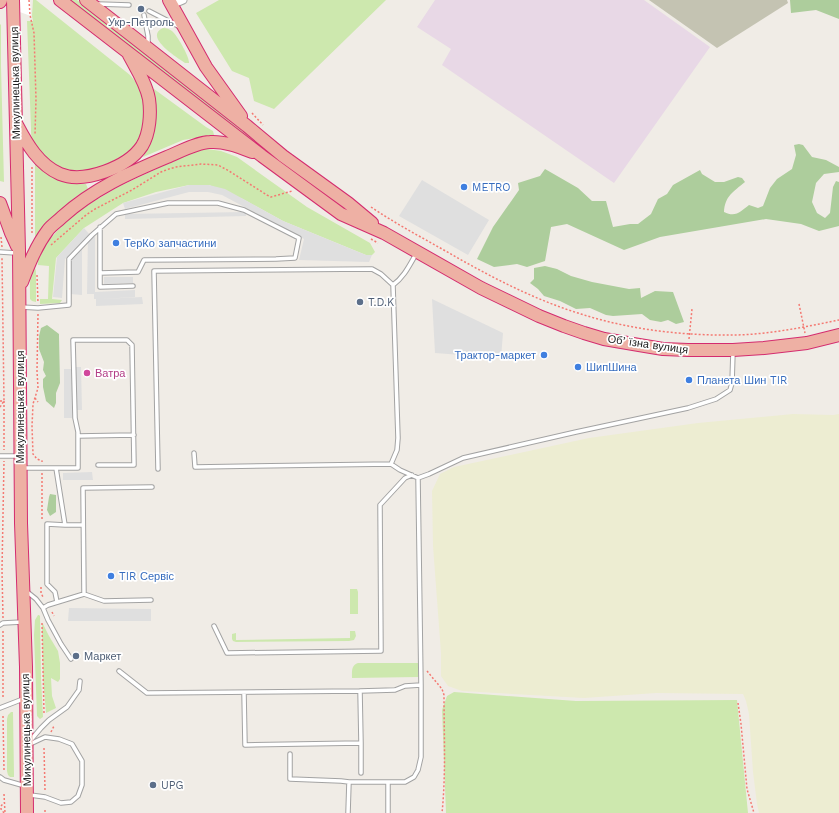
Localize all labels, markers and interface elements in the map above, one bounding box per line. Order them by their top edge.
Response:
marker: Укр-Петроль [136,4,146,14]
place label: Укр-Петроль [108,16,174,29]
street label: Микулинецька вулиця [8,26,23,140]
place label: METRO [472,181,511,194]
marker: METRO [459,182,469,192]
place label: ТерКо запчастини [124,237,216,250]
marker: ТерКо запчастини [111,238,121,248]
place label: T.D.K [368,296,394,309]
marker: T.D.K [355,297,365,307]
street label: Обʼїзна вулиця [607,332,689,357]
place label: Трактор-маркет [454,349,536,362]
marker: Трактор-маркет [539,350,549,360]
street label: Микулинецька вулиця [14,351,27,463]
place label: ШипШина [586,361,637,374]
marker: ШипШина [573,362,583,372]
place label: Ватра [95,367,126,380]
marker: Ватра [82,368,92,378]
place label: Планета Шин TIR [697,374,787,387]
marker: Планета Шин TIR [684,375,694,385]
place label: TIR Сервіс [119,570,174,583]
marker: TIR Сервіс [106,571,116,581]
place label: Маркет [84,650,121,663]
marker: Маркет [71,651,81,661]
street label: Микулинецька вулиця [19,673,34,787]
place label: UPG [161,779,183,792]
marker: UPG [148,780,158,790]

